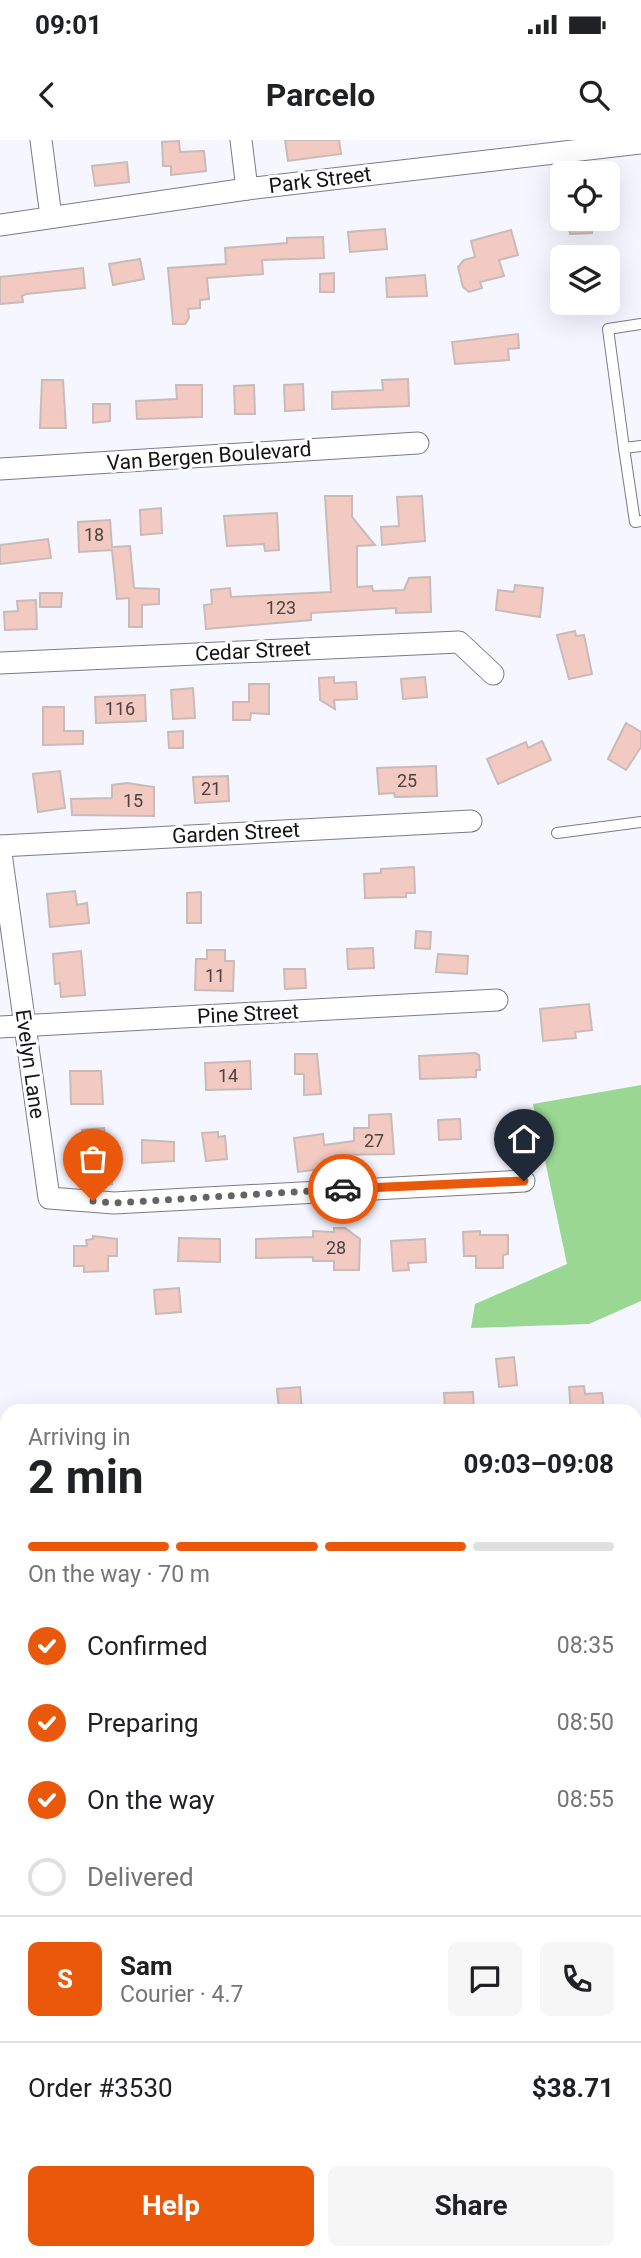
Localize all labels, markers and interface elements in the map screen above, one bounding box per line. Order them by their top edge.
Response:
text: 09:01 [35,10,102,40]
icon: back [28,76,66,114]
text: Parcelo [266,76,375,114]
icon: search [575,76,613,114]
map controls [550,161,620,315]
button: locate [550,161,620,231]
street label: Park Street [267,162,373,198]
button: layers [550,245,620,315]
street label: Van Bergen Boulevard [106,437,312,475]
house number: 18 [84,524,104,545]
house number: 123 [266,597,296,618]
street label: Cedar Street [195,636,312,666]
house number: 116 [105,698,135,719]
house number: 25 [397,770,417,791]
house number: 21 [201,778,221,799]
house number: 15 [123,790,143,811]
street label: Garden Street [172,818,301,848]
house number: 11 [205,965,225,986]
street label: Pine Street [197,999,300,1029]
street label: Evelyn Lane [10,1008,50,1120]
house number: 14 [218,1065,238,1086]
pin [494,1109,554,1181]
icon: home [505,1120,543,1158]
pin [63,1129,123,1201]
house number: 27 [364,1130,384,1151]
icon: bag [74,1140,112,1178]
courier [308,1154,378,1224]
icon: car [324,1170,362,1208]
house number: 28 [326,1237,346,1258]
text: Arriving in [28,1424,131,1451]
text: 09:03–09:08 [464,1449,614,1479]
text: 2 min [28,1450,144,1504]
text: On the way · 70 m [28,1561,210,1588]
icon: check [28,1627,66,1665]
text: Confirmed [87,1631,208,1661]
text: 08:35 [557,1632,614,1659]
icon: check [28,1704,66,1742]
text: Preparing [87,1708,199,1738]
text: 08:50 [557,1709,614,1736]
icon: check [28,1781,66,1819]
text: On the way [87,1785,215,1815]
text: 08:55 [557,1786,614,1813]
text: Delivered [87,1862,194,1892]
button: chat [448,1942,522,2016]
button: phone [540,1942,614,2016]
text: Sam [120,1951,172,1981]
text: S [57,1964,73,1994]
text: Courier · 4.7 [120,1981,243,2008]
text: Order #3530 [28,2073,173,2103]
text: $38.71 [532,2073,614,2103]
button: Help [28,2166,314,2246]
button: Share [328,2166,614,2246]

